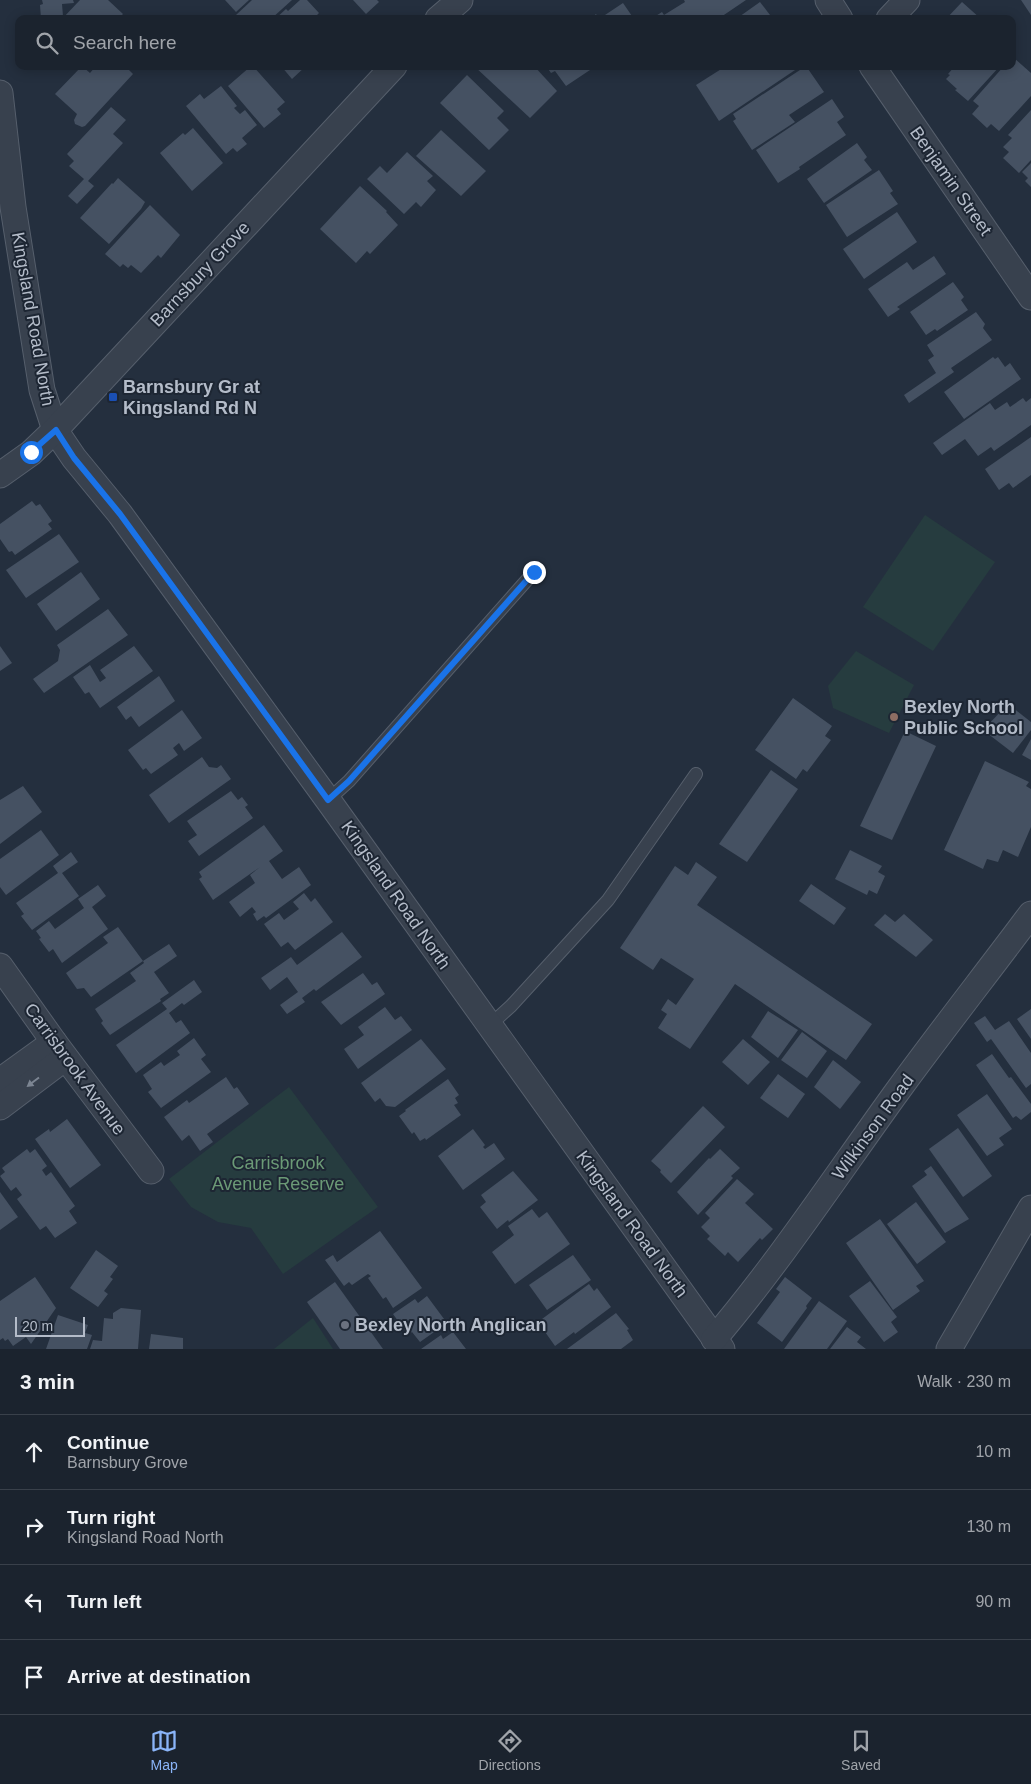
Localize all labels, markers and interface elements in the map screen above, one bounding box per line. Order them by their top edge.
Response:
search box [15,15,1016,70]
icon: search [33,29,61,57]
text: Search here [73,32,177,53]
street label: Benjamin Street [906,123,996,239]
street label: Barnsbury Grove [146,217,254,331]
street label: Kingsland Road North [8,231,58,407]
place label: Barnsbury Gr at Kingsland Rd N [123,377,260,418]
marker: Barnsbury Gr at Kingsland Rd N [107,391,119,403]
route start [20,441,43,464]
route end [523,561,546,584]
place label: Bexley North Public School [904,697,1023,738]
marker: Bexley North Public School [888,711,900,723]
street label: Kingsland Road North [337,817,455,973]
street label: Carrisbrook Avenue [21,999,129,1139]
street label: Wilkinson Road [828,1071,918,1183]
one-way arrow [27,1077,40,1088]
street label: Kingsland Road North [572,1147,692,1301]
park label: Carrisbrook Avenue Reserve [212,1153,344,1194]
scale bar [15,1314,85,1337]
place label: Bexley North Anglican [355,1315,546,1335]
text: 20 m [22,1318,53,1334]
marker: Bexley North Anglican [339,1319,351,1331]
text: 3 min [20,1370,75,1393]
text: Walk · 230 m [917,1373,1011,1390]
text: Continue [67,1432,149,1453]
icon: ahead [20,1438,48,1466]
text: 10 m [975,1443,1011,1460]
text: Barnsbury Grove [67,1454,188,1471]
text: Turn right [67,1507,155,1528]
icon: right [20,1513,48,1541]
text: 130 m [967,1518,1011,1535]
text: Kingsland Road North [67,1529,224,1546]
icon: left [20,1588,48,1616]
text: Turn left [67,1591,142,1612]
text: 90 m [975,1593,1011,1610]
icon: arrive [20,1663,48,1691]
text: Arrive at destination [67,1666,251,1687]
tab: Map [150,1727,178,1773]
tab: Directions [479,1727,541,1773]
tab: Saved [841,1727,881,1773]

